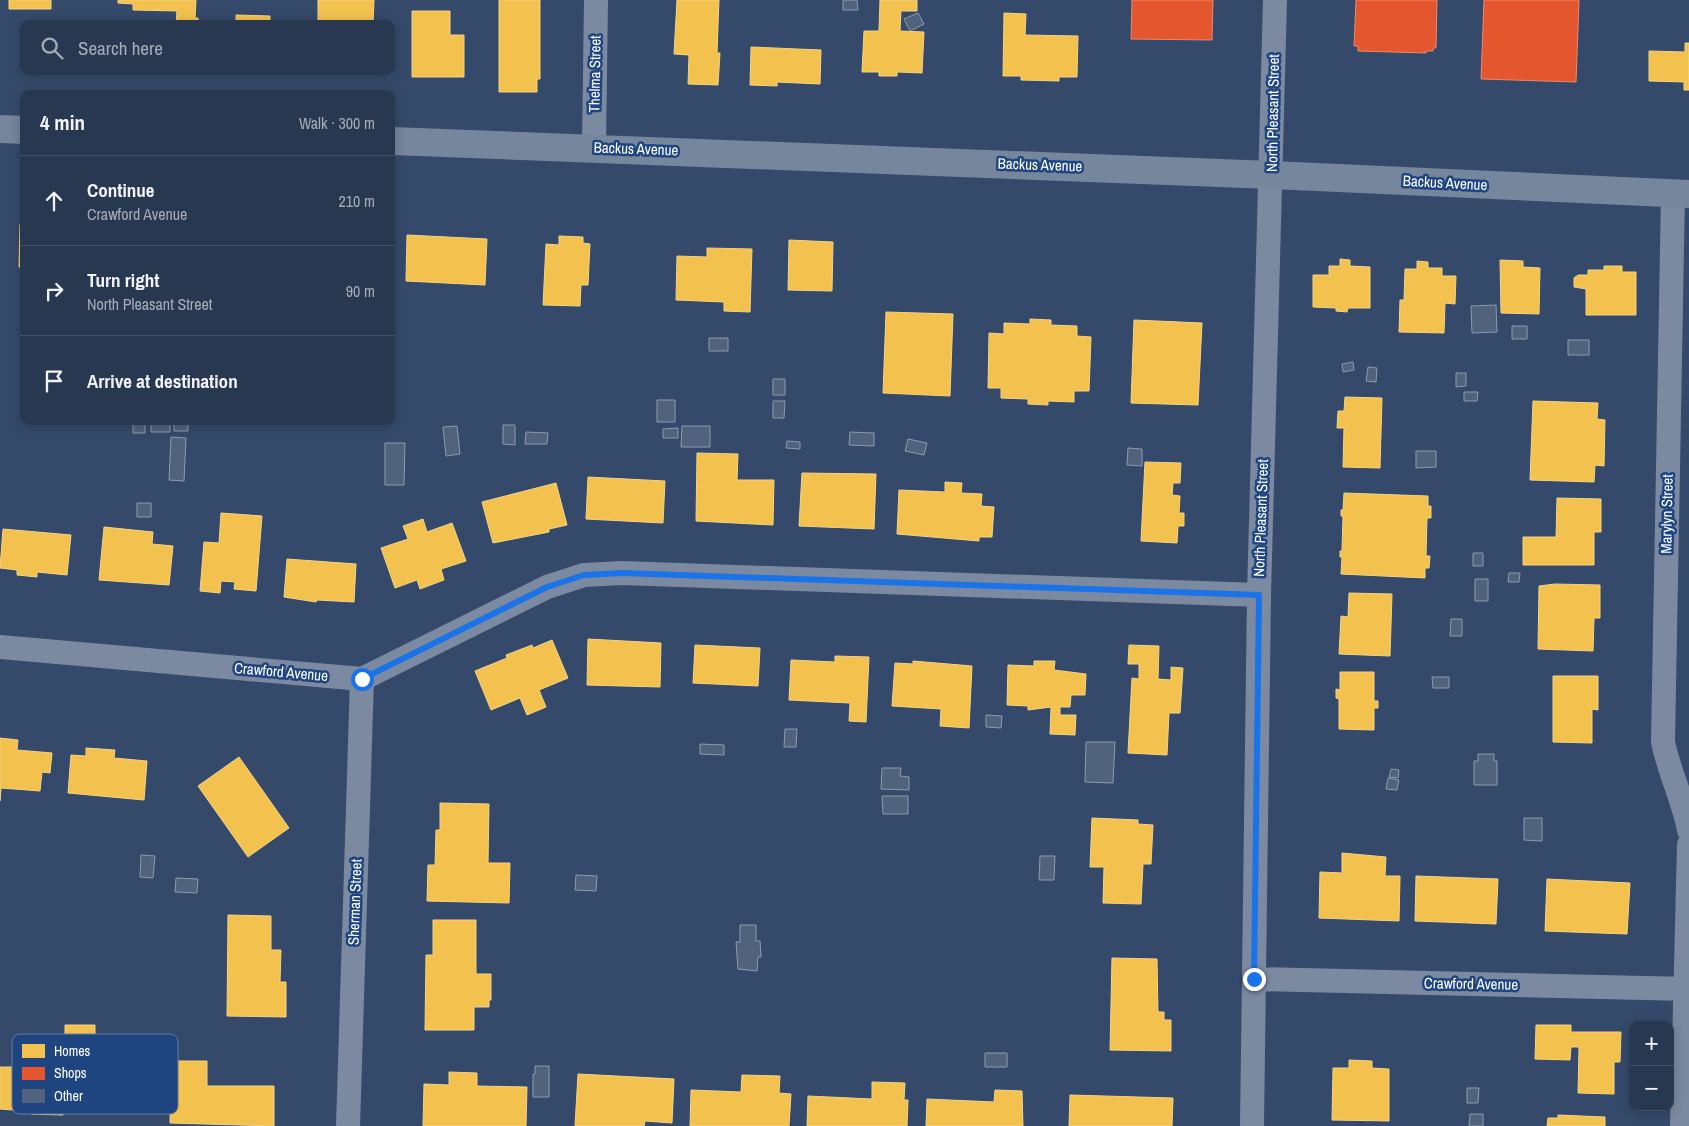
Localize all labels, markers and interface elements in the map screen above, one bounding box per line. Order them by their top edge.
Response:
search box [20,20,395,75]
icon: search [38,34,66,62]
text: Search here [78,35,163,61]
street label: Thelma Street [583,35,606,113]
street label: North Pleasant Street [1261,53,1284,172]
text: 4 min [40,108,85,137]
text: Walk · 300 m [299,112,375,134]
street label: Backus Avenue [593,137,679,160]
street label: Backus Avenue [997,153,1083,176]
street label: Backus Avenue [1402,170,1488,195]
text: Continue [87,177,155,203]
icon: ahead [40,187,68,215]
text: 210 m [339,190,375,212]
text: Crawford Avenue [87,203,187,225]
text: Turn right [87,267,159,293]
icon: right [40,277,68,305]
text: 90 m [346,280,375,302]
text: North Pleasant Street [87,293,212,315]
icon: arrive [40,367,68,395]
text: Arrive at destination [87,368,238,394]
street label: North Pleasant Street [1248,458,1273,577]
street label: Marylyn Street [1655,474,1678,554]
street label: Crawford Avenue [233,657,329,686]
route start [351,668,374,691]
street label: Sherman Street [343,858,367,945]
route end [1243,968,1266,991]
street label: Crawford Avenue [1424,972,1518,995]
map controls [1629,1021,1674,1111]
button: + [1629,1021,1674,1066]
legend [12,1034,178,1114]
text: Homes [54,1042,91,1060]
text: Shops [54,1064,87,1082]
button: − [1629,1066,1674,1111]
text: Other [54,1087,83,1105]

